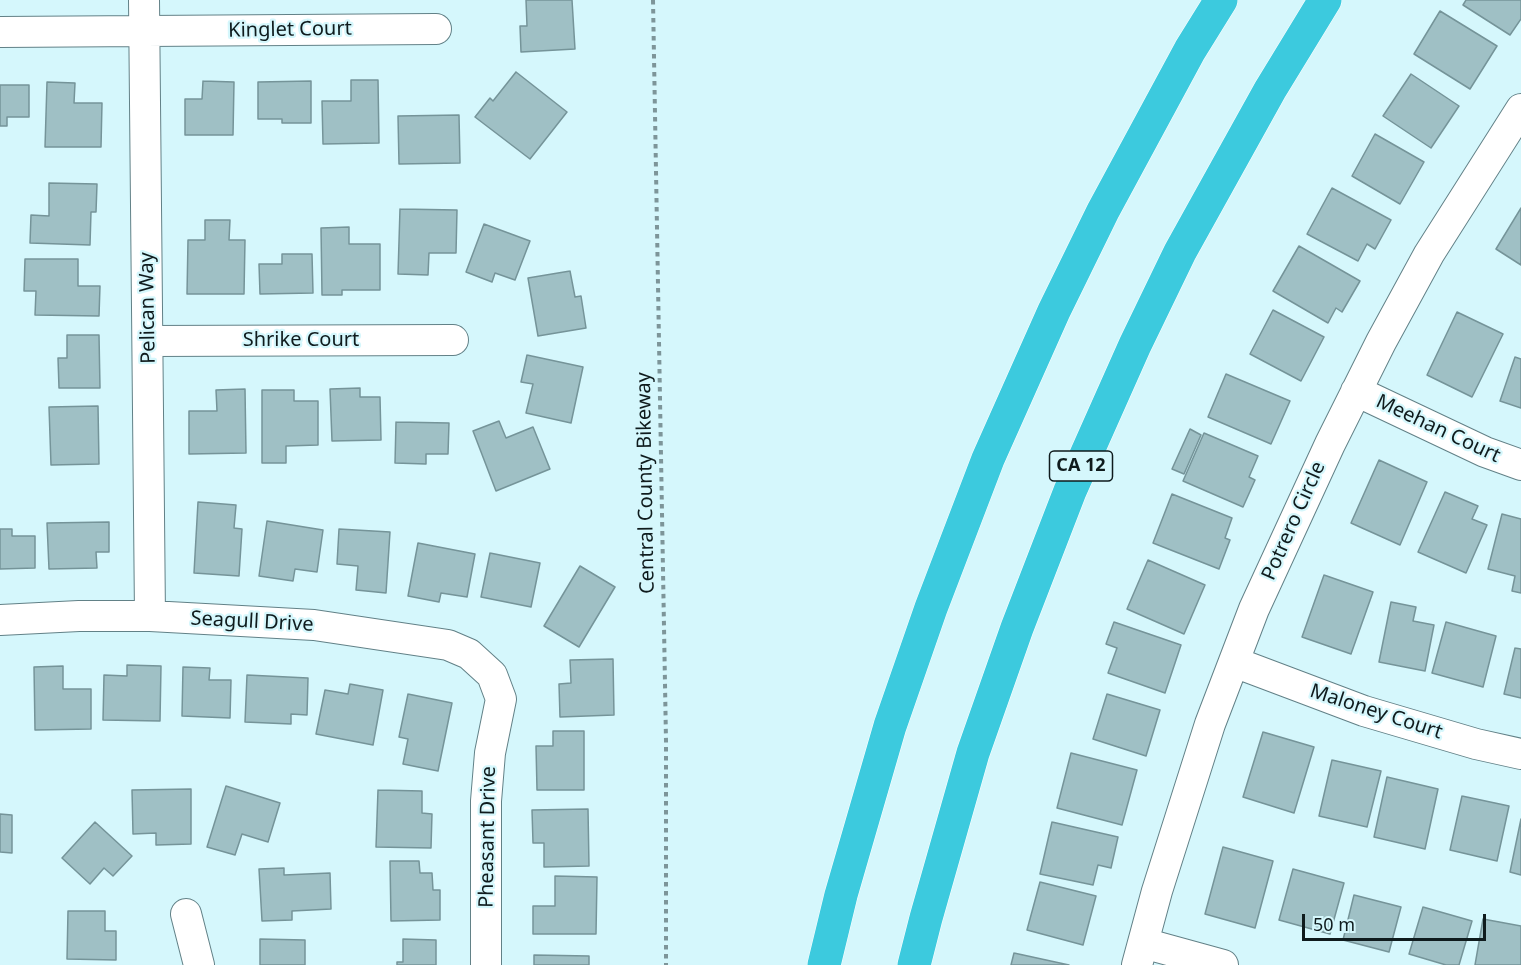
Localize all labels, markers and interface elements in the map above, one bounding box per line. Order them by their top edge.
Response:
street label: Kinglet Court [228,17,352,43]
street label: Pelican Way [135,252,161,364]
street label: Shrike Court [243,328,359,352]
street label: Central County Bikeway [632,372,660,594]
street label: Meehan Court [1372,390,1504,468]
road number: CA 12 [1050,451,1112,481]
street label: Potrero Circle [1257,458,1331,584]
street label: Seagull Drive [190,607,314,637]
street label: Maloney Court [1307,679,1445,745]
street label: Pheasant Drive [475,766,501,908]
scale bar [1305,902,1490,940]
text: 50 m [1313,912,1355,936]

